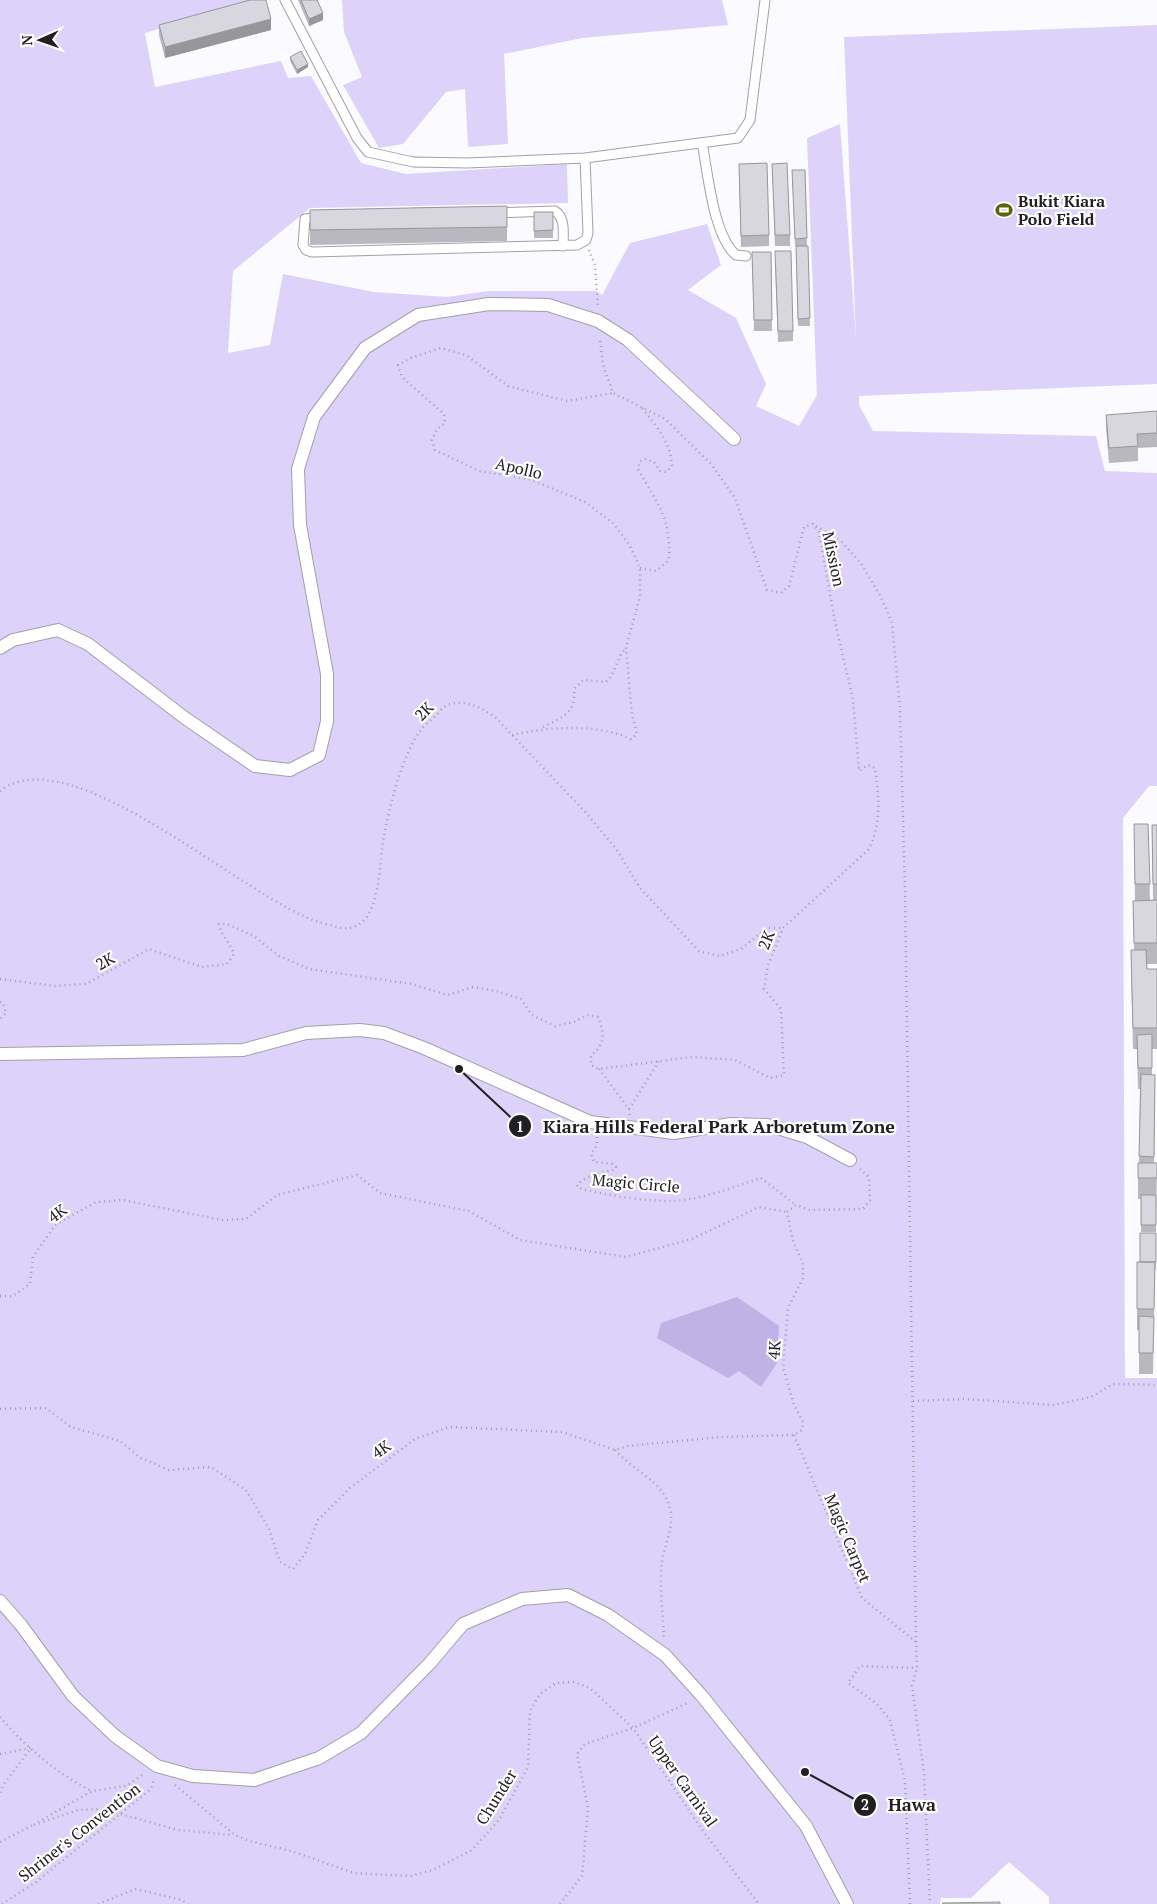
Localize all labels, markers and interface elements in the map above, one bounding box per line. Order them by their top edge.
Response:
north arrow [15,15,65,65]
text: N [17,34,36,46]
place label: Bukit Kiara Polo Field [1018,190,1105,230]
sports icon: Bukit Kiara Polo Field [994,200,1014,220]
street label: Apollo [493,452,545,484]
street label: Mission [817,529,851,589]
street label: 2K [410,696,439,725]
street label: 2K [752,927,780,953]
street label: 2K [91,946,119,975]
callout: Kiara Hills Federal Park Arboretum Zone [508,1110,905,1143]
text: Kiara Hills Federal Park Arboretum Zone [543,1114,895,1138]
text: 1 [516,1116,524,1136]
street label: Magic Circle [591,1168,681,1198]
street label: 4K [43,1198,72,1227]
street label: 4K [762,1339,786,1360]
street label: 4K [367,1434,396,1463]
street label: Magic Carpet [819,1490,877,1586]
street label: Upper Carnival [643,1731,723,1831]
street label: Chunder [470,1764,522,1829]
street label: Shriner's Convention [13,1777,145,1887]
callout: Hawa [853,1788,946,1821]
text: Hawa [888,1792,936,1816]
text: 2 [861,1794,869,1814]

